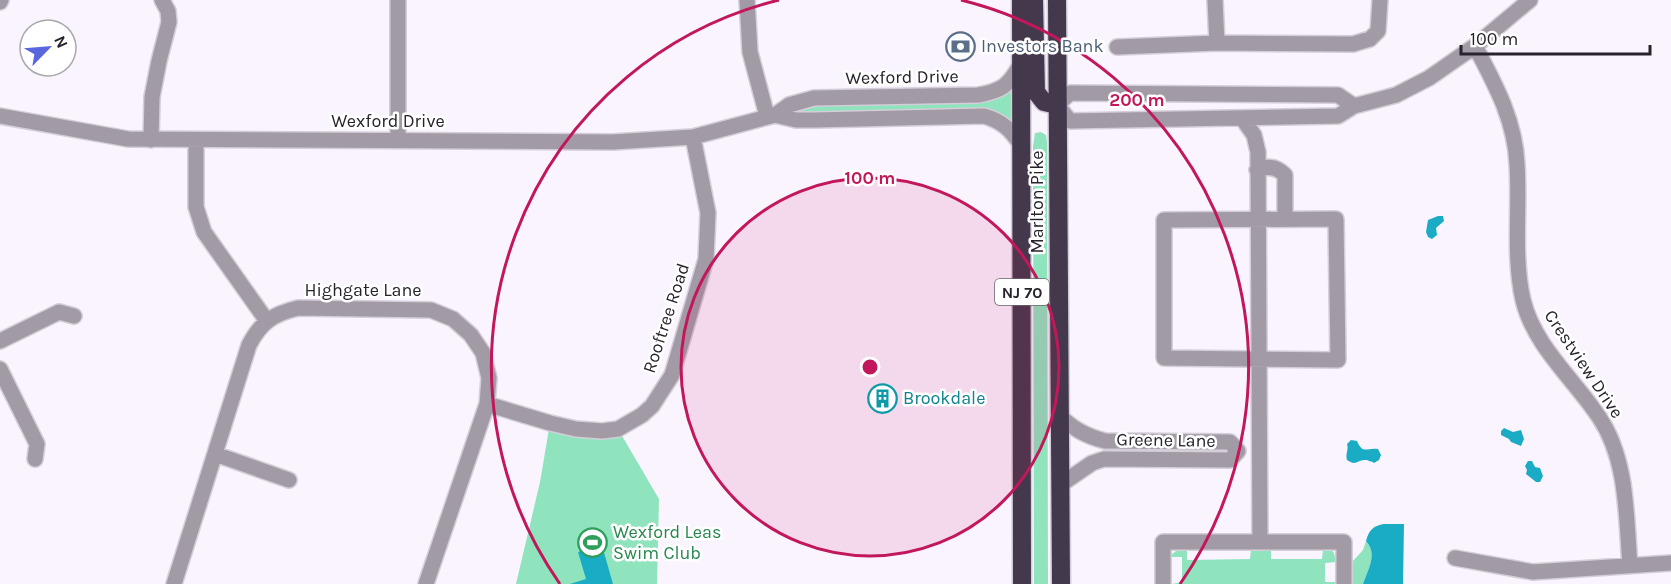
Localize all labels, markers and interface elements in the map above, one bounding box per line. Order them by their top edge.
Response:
north arrow [18,18,78,78]
scale bar [1461,18,1650,56]
text: 100 m [1470,28,1518,50]
bank icon: Investors Bank [944,30,976,62]
text: N [50,33,72,51]
place label: Investors Bank [981,35,1104,57]
street label: Wexford Drive [845,65,959,89]
text: 200 m [1109,89,1165,111]
street label: Wexford Drive [331,110,445,132]
street label: Marlton Pike [1026,150,1048,254]
text: 100 m [845,167,895,189]
street label: Rooftree Road [638,260,694,376]
street label: Highgate Lane [304,279,422,301]
road number: NJ 70 [995,279,1049,305]
street label: Crestview Drive [1540,306,1628,422]
centre of rings [860,357,880,377]
building icon: Brookdale [866,382,898,414]
place label: Brookdale [903,387,985,409]
street label: Greene Lane [1116,428,1216,452]
place label: Wexford Leas Swim Club [613,521,721,564]
sports icon: Wexford Leas Swim Club [576,526,608,558]

